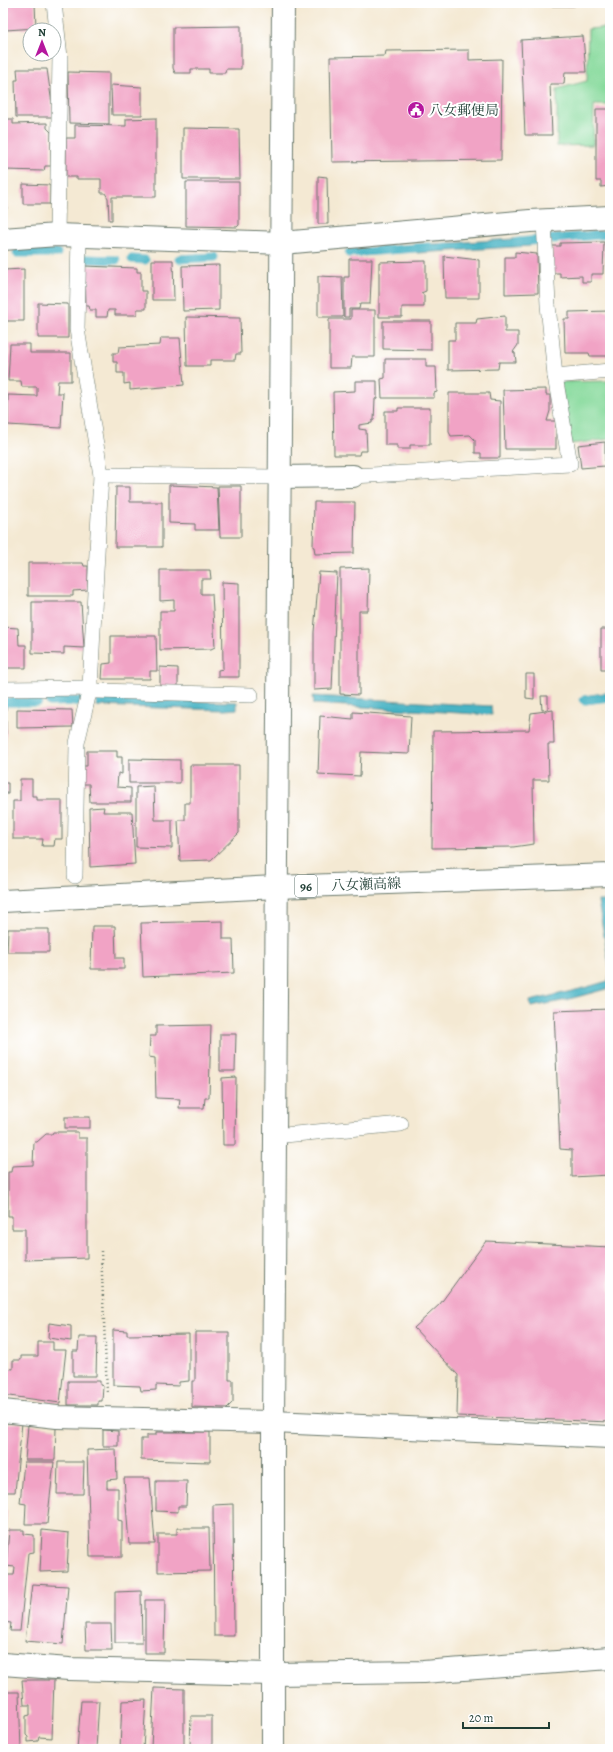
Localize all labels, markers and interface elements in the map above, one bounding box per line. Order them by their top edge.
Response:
north arrow [22,22,62,62]
text: N [38,25,46,40]
public building icon: 八女郵便局 [406,100,426,120]
place label: 八女郵便局 [429,101,499,120]
street label: 八女瀬高線 [331,874,401,895]
road number: 96 [295,875,317,897]
scale bar [463,1704,549,1730]
text: 20 m [469,1710,493,1726]

